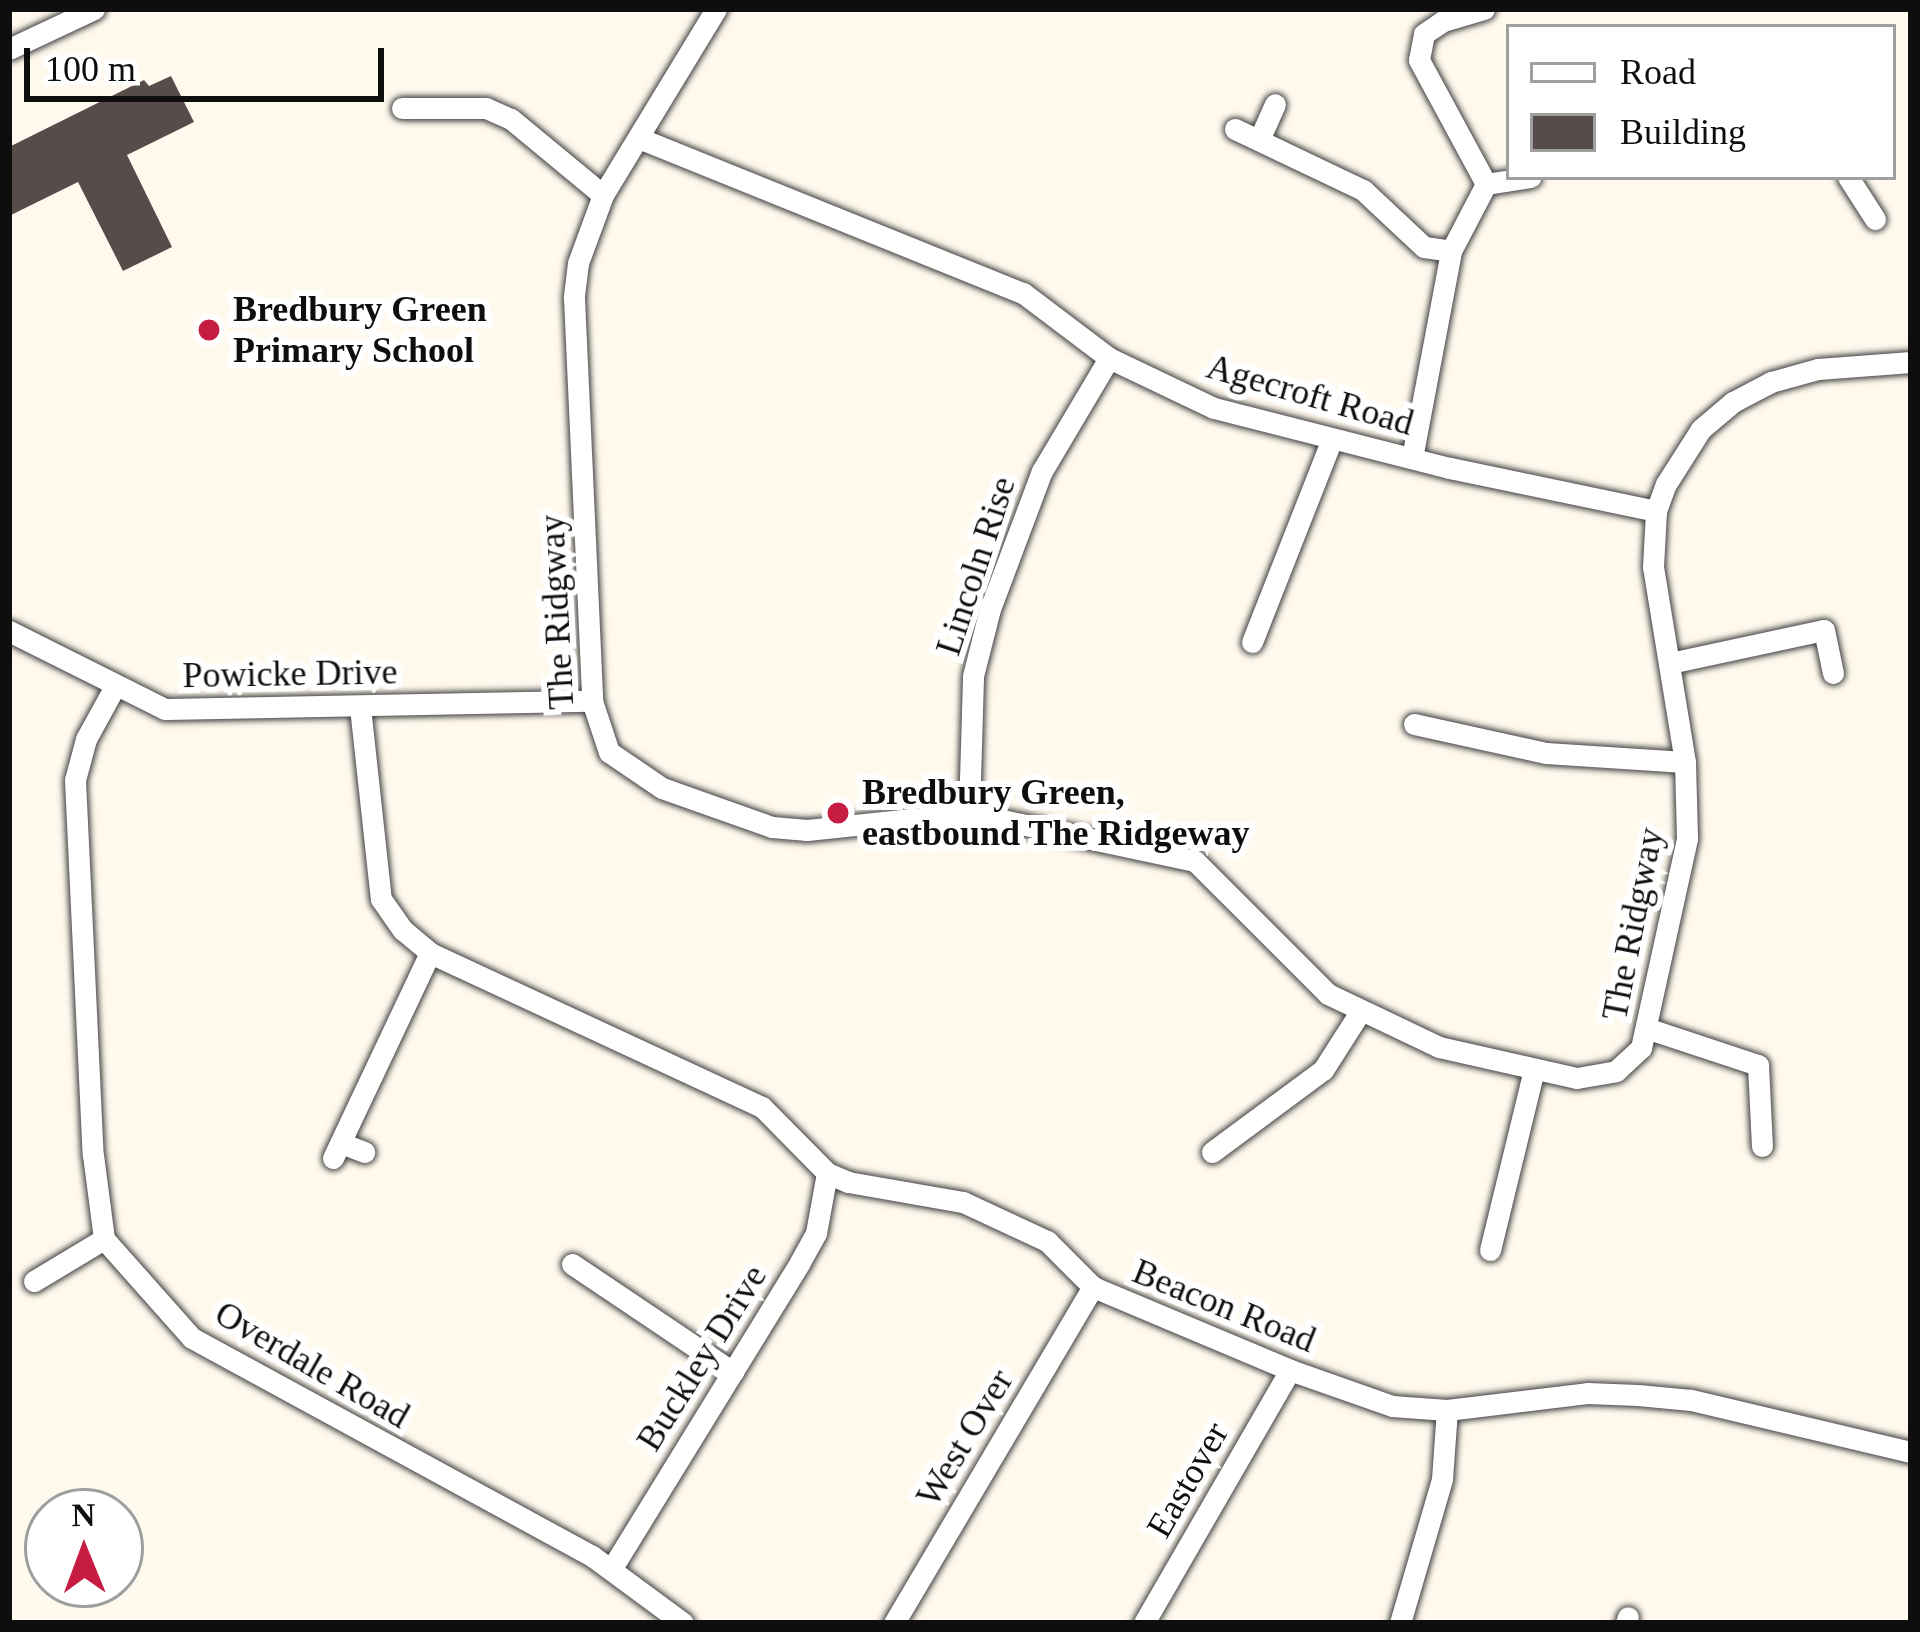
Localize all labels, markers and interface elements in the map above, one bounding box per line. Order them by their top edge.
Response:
scale bar [30,24,390,98]
legend [1506,24,1896,180]
text: 100 m [45,49,136,89]
text: Road [1620,52,1696,92]
text: Building [1620,112,1746,152]
place label: Bredbury Green Primary School [233,287,487,372]
marker: Bredbury Green Primary School [196,317,222,343]
street label: Agecroft Road [1202,345,1418,445]
street label: Lincoln Rise [927,471,1025,661]
street label: The Ridgway [530,514,584,710]
street label: Powicke Drive [182,651,398,697]
place label: Bredbury Green, eastbound The Ridgeway [862,770,1250,855]
marker: Bredbury Green, eastbound The Ridgeway [825,800,851,826]
street label: The Ridgway [1593,824,1673,1024]
street label: Beacon Road [1126,1250,1322,1362]
street label: Buckley Drive [628,1257,776,1459]
street label: Overdale Road [207,1292,417,1438]
street label: West Over [907,1362,1023,1514]
street label: Eastover [1138,1415,1238,1545]
north arrow [24,1488,144,1608]
text: N [71,1497,96,1533]

